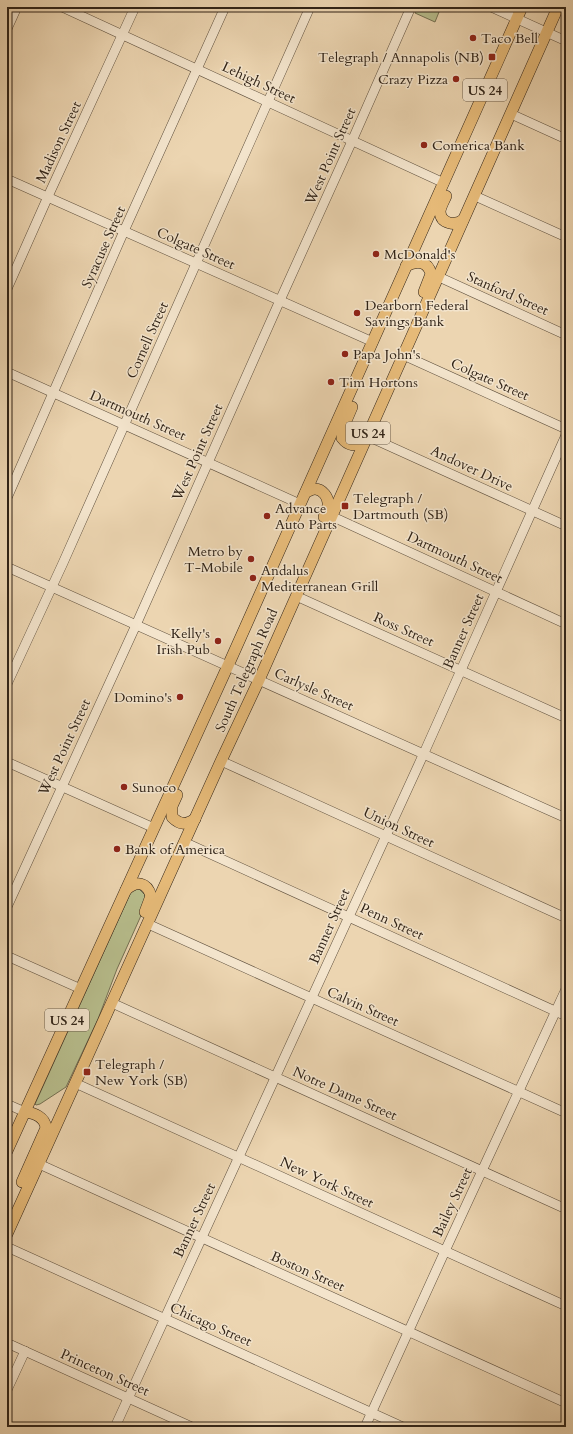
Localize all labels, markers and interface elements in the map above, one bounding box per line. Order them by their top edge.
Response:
place label: Taco Bell [481,29,538,48]
marker: Taco Bell [468,33,478,43]
place label: Telegraph / Annapolis (NB) [318,48,484,67]
marker: Telegraph / Annapolis (NB) [487,52,497,62]
street label: Lehigh Street [219,57,299,108]
place label: Crazy Pizza [378,70,448,89]
marker: Crazy Pizza [451,74,461,84]
road number: US 24 [463,79,507,101]
street label: Madison Street [31,98,86,186]
street label: West Point Street [300,104,361,209]
place label: Comerica Bank [432,136,525,155]
marker: Comerica Bank [419,140,429,150]
street label: Syracuse Street [77,203,130,291]
street label: Colgate Street [154,223,239,274]
place label: McDonald's [384,245,456,264]
marker: McDonald's [371,249,381,259]
street label: Stanford Street [464,267,552,320]
place label: Dearborn Federal Savings Bank [365,296,469,331]
street label: Cornell Street [122,298,173,382]
marker: Dearborn Federal Savings Bank [352,308,362,318]
place label: Papa John's [353,345,421,364]
marker: Papa John's [340,349,350,359]
street label: Colgate Street [448,354,533,405]
place label: Tim Hortons [339,373,418,392]
marker: Tim Hortons [326,377,336,387]
street label: Dartmouth Street [87,386,190,445]
street label: West Point Street [167,400,228,505]
road number: US 24 [346,422,390,444]
street label: Andover Drive [427,441,516,496]
place label: Telegraph / Dartmouth (SB) [353,489,448,524]
place label: Advance Auto Parts [275,499,337,534]
marker: Telegraph / Dartmouth (SB) [340,501,350,511]
marker: Advance Auto Parts [262,511,272,521]
street label: Dartmouth Street [404,527,506,588]
place label: Metro by T-Mobile [184,542,244,577]
marker: Metro by T-Mobile [246,554,256,564]
place label: Andalus Mediterranean Grill [261,561,379,596]
marker: Andalus Mediterranean Grill [248,573,258,583]
street label: Banner Street [438,590,489,672]
street label: South Telegraph Road [211,605,282,735]
street label: Ross Street [371,608,437,651]
place label: Kelly's Irish Pub [157,624,210,659]
marker: Kelly's Irish Pub [213,636,223,646]
street label: Carlysle Street [271,664,357,716]
place label: Domino's [114,688,172,707]
marker: Domino's [175,692,185,702]
street label: West Point Street [33,695,95,799]
place label: Sunoco [132,778,177,797]
marker: Sunoco [119,782,129,792]
street label: Union Street [360,803,438,852]
place label: Bank of America [125,840,225,859]
marker: Bank of America [112,844,122,854]
street label: Banner Street [304,885,355,967]
street label: Penn Street [357,898,427,945]
street label: Calvin Street [324,982,402,1031]
road number: US 24 [45,1009,89,1031]
place label: Telegraph / New York (SB) [95,1055,188,1090]
street label: Notre Dame Street [290,1062,400,1125]
marker: Telegraph / New York (SB) [82,1067,92,1077]
street label: New York Street [277,1152,377,1213]
street label: Bailey Street [428,1164,477,1240]
street label: Banner Street [169,1179,220,1261]
street label: Boston Street [268,1247,348,1296]
street label: Chicago Street [167,1298,255,1351]
street label: Princeton Street [57,1344,153,1401]

